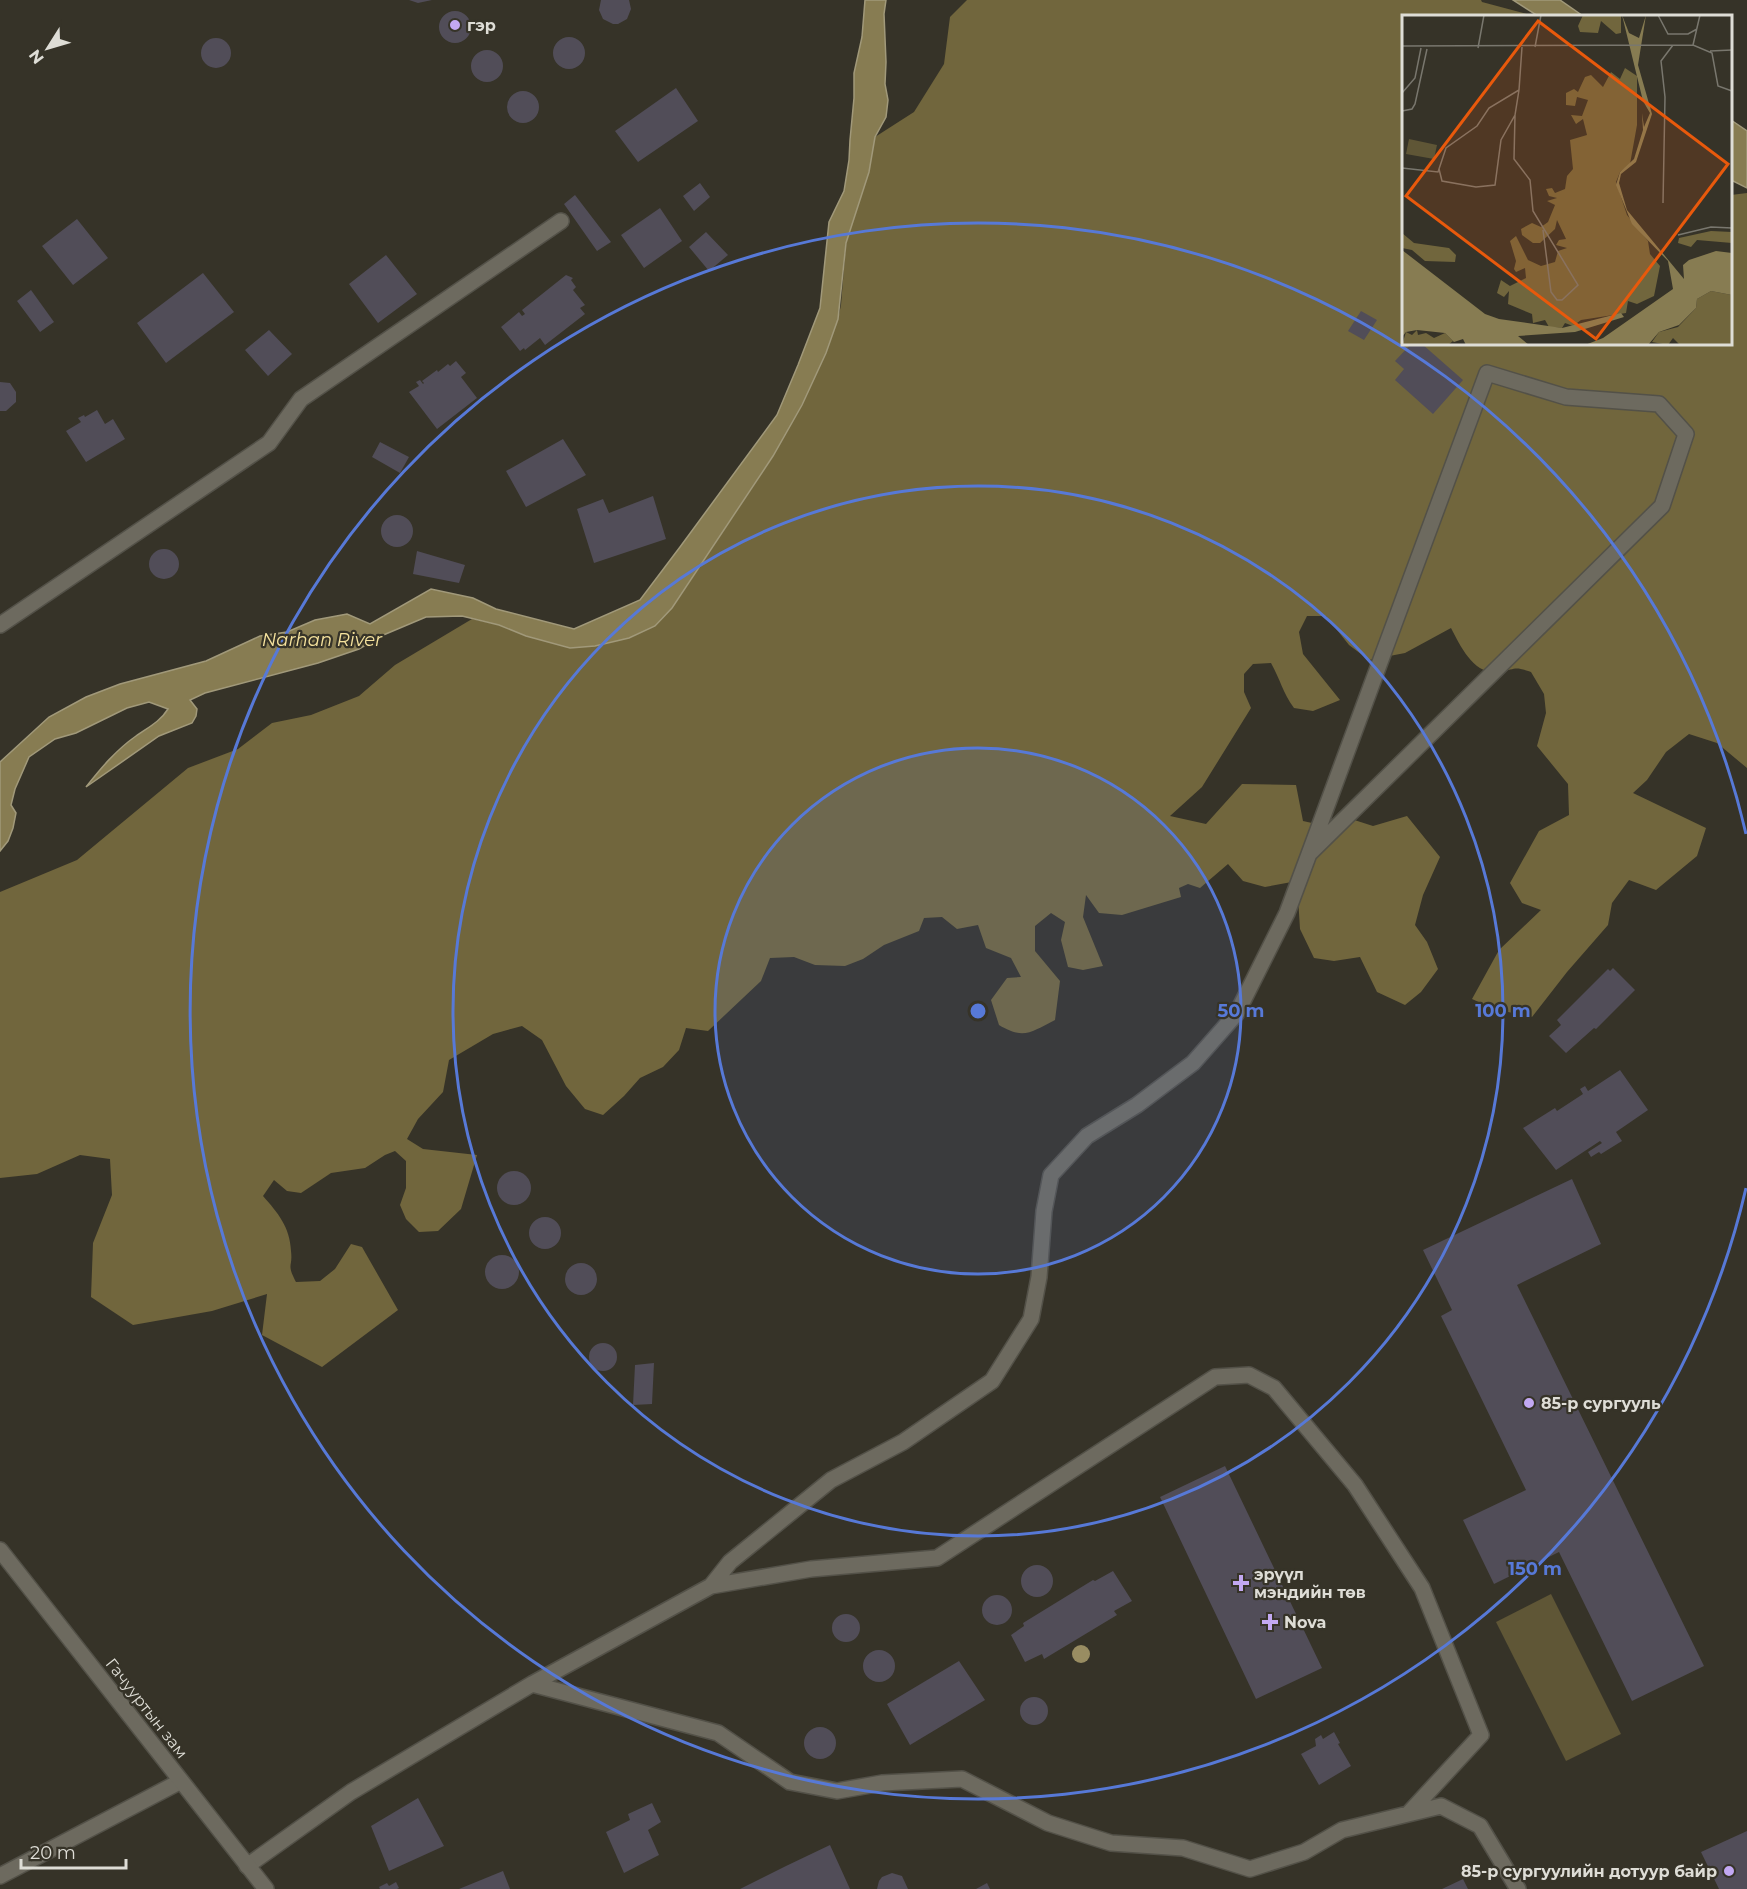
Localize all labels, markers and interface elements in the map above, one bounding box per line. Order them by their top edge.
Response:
inset map [1402,15,1732,345]
place label: гэр [467,16,496,35]
north arrow [18,18,78,78]
marker: гэр [448,18,462,32]
text: N [25,46,48,68]
water label: Narhan River [262,629,383,651]
text: 50 m [1218,1000,1264,1022]
text: 100 m [1475,1000,1531,1022]
centre of rings [968,1001,988,1021]
place label: 85-р сургууль [1541,1394,1661,1413]
marker: 85-р сургууль [1522,1396,1536,1410]
text: 150 m [1508,1558,1562,1580]
place label: эрүүл мэндийн төв [1254,1565,1366,1602]
marker: эрүүл мэндийн төв [1232,1574,1250,1592]
marker: Nova [1261,1613,1279,1631]
place label: Nova [1284,1613,1326,1632]
street label: Гачууртын зам [102,1655,192,1762]
scale bar [21,1832,126,1870]
text: 20 m [30,1842,76,1864]
place label: 85-р сургуулийн дотуур байр [1461,1862,1717,1881]
marker: 85-р сургуулийн дотуур байр [1722,1864,1736,1878]

